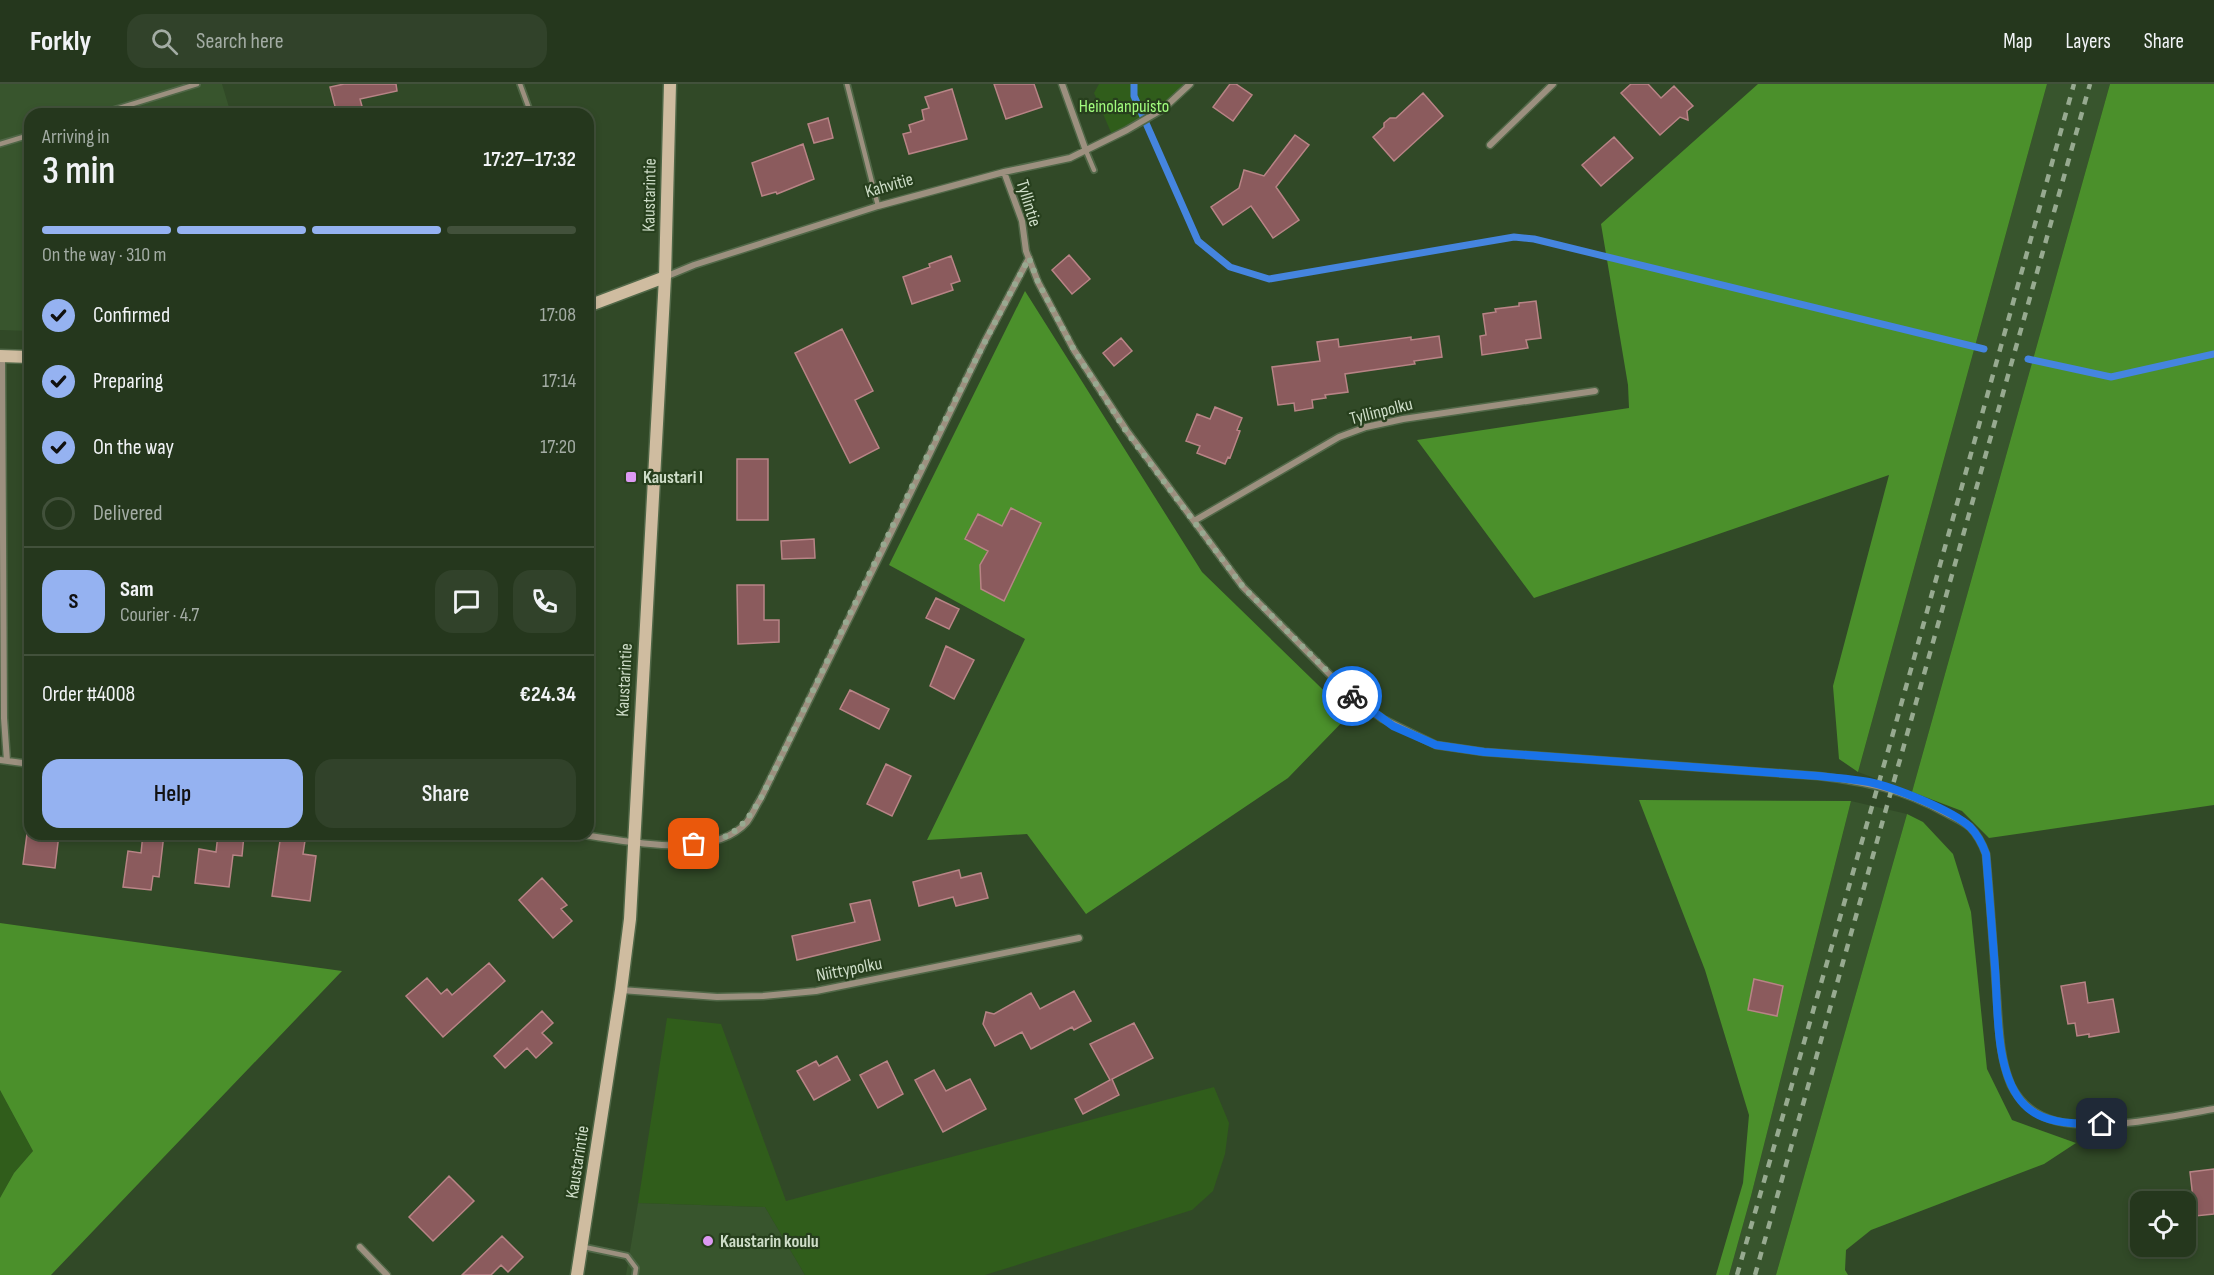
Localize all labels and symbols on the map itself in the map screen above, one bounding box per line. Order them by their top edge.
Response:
park label: Heinolanpuisto [1079,96,1169,117]
street label: Kaustarintie [638,158,661,232]
street label: Kahvitie [863,169,916,202]
street label: Tyllintie [1011,177,1046,229]
street label: Tyllinpolku [1347,394,1415,429]
place label: Kaustari I [643,467,703,488]
marker: Kaustari I [624,470,638,484]
street label: Kaustarintie [612,643,637,717]
courier [1322,666,1382,726]
pin [668,818,719,869]
street label: Niittypolku [814,953,884,986]
pin [2076,1098,2127,1149]
street label: Kaustarintie [561,1124,594,1200]
place label: Kaustarin koulu [720,1231,819,1252]
marker: Kaustarin koulu [701,1234,715,1248]

